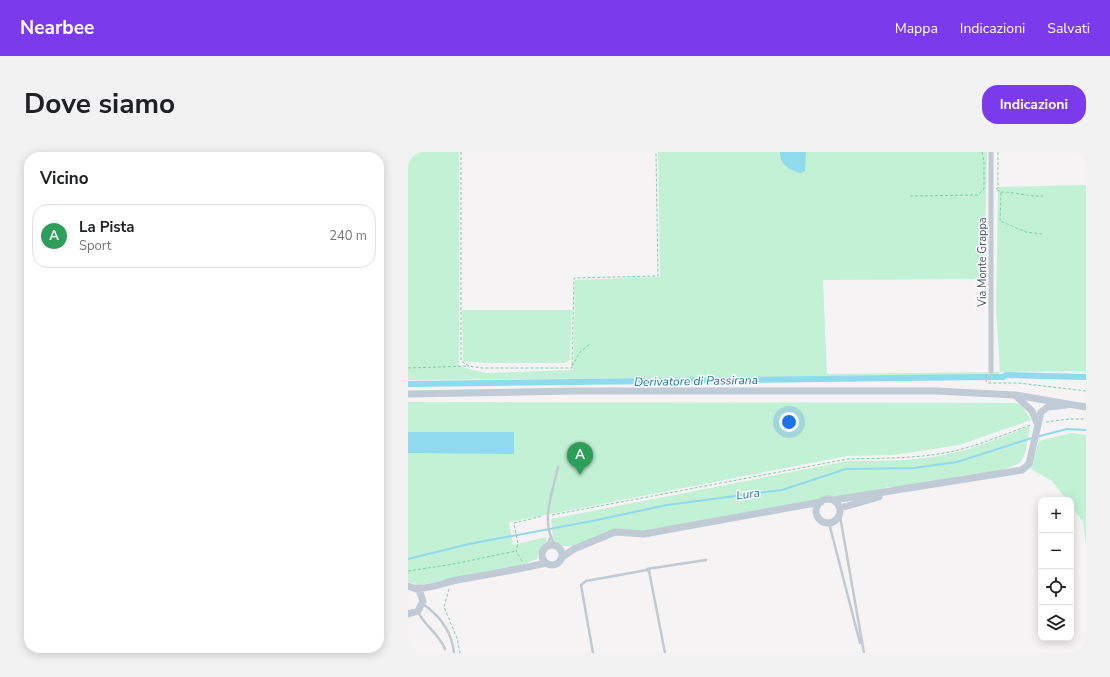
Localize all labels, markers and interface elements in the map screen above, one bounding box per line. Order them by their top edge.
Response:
text: Nearbee [20,15,94,41]
text: Mappa [895,19,938,38]
text: Indicazioni [960,19,1025,38]
text: Salvati [1047,19,1090,38]
text: Dove siamo [24,85,175,123]
button: Indicazioni [982,85,1086,124]
text: Vicino [40,167,89,190]
text: La Pista [79,217,135,237]
street label: Via Monte Grappa [975,217,990,308]
text: A [49,227,59,245]
text: 240 m [329,227,367,245]
text: Sport [79,237,111,255]
water label: Derivatore di Passirana [634,372,758,390]
your location [779,412,799,432]
pin: A [567,442,593,475]
water label: Lura [735,485,761,503]
map controls [1038,497,1074,641]
button: + [1038,497,1074,533]
button: − [1038,533,1074,569]
button: locate [1038,569,1074,605]
button: layers [1038,605,1074,641]

